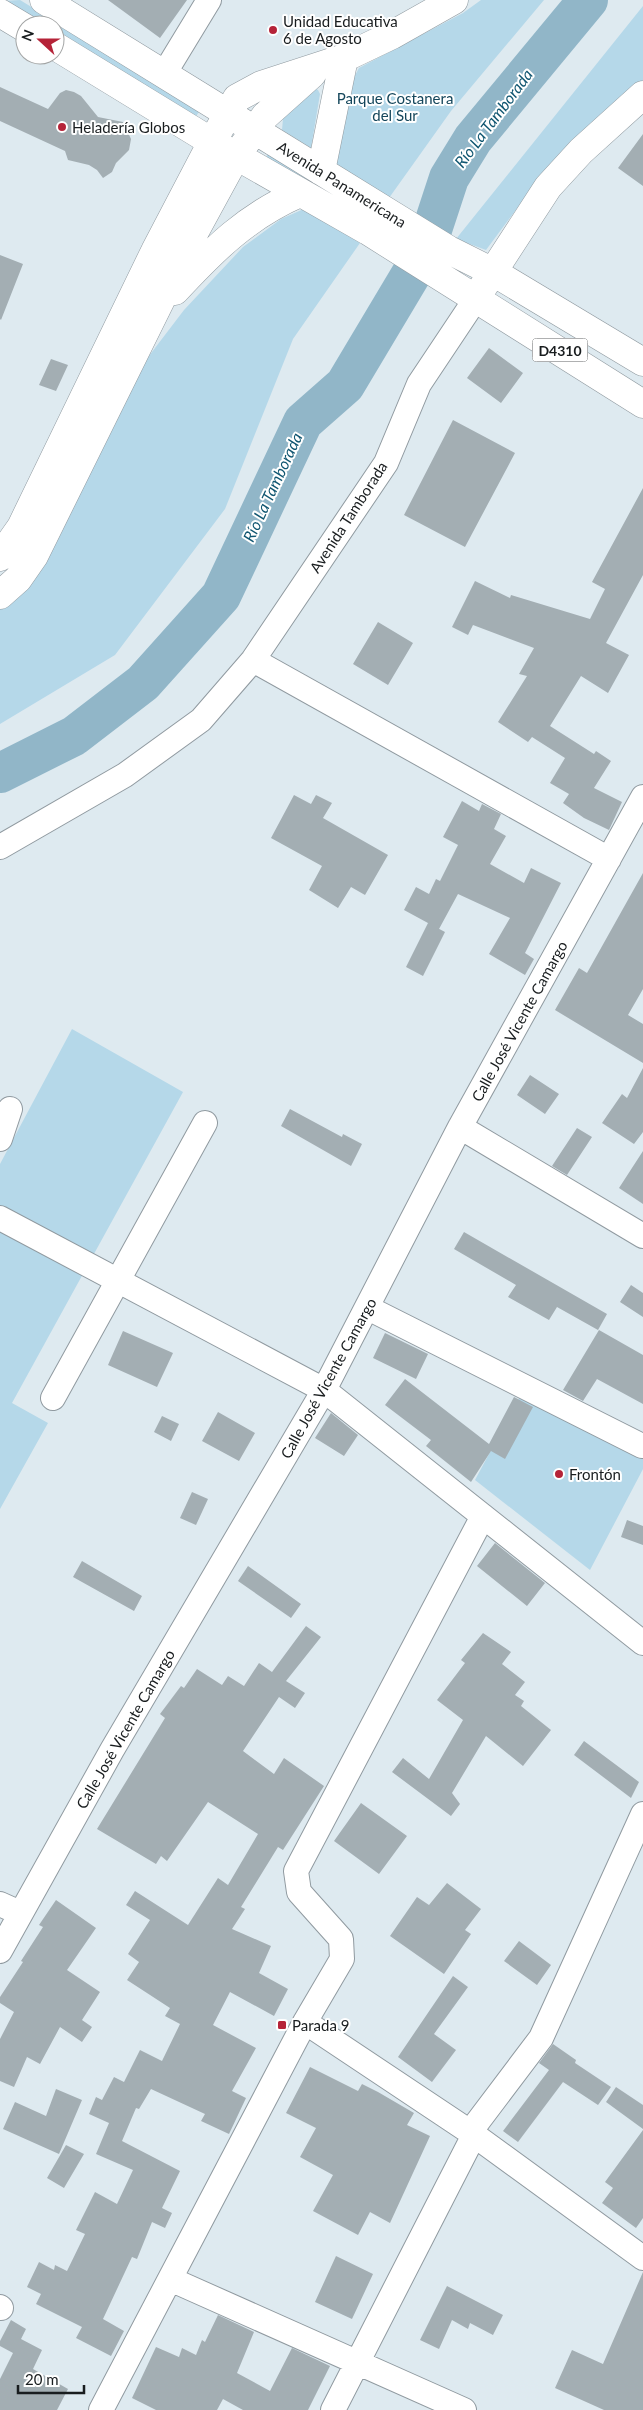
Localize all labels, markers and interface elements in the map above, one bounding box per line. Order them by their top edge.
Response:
place label: Unidad Educativa 6 de Agosto [283,12,398,47]
north arrow [15,15,65,65]
marker: Unidad Educativa 6 de Agosto [267,24,279,36]
text: N [18,27,37,43]
water label: Río La Tamborada [450,65,536,171]
park label: Parque Costanera del Sur [337,89,453,124]
place label: Heladería Globos [72,118,185,136]
marker: Heladería Globos [56,121,68,133]
street label: Avenida Panamericana [274,137,410,231]
road number: D4310 [532,338,588,362]
water label: Río La Tamborada [238,429,306,545]
street label: Avenida Tamborada [305,458,391,576]
street label: Calle José Vicente Camargo [467,937,571,1105]
street label: Calle José Vicente Camargo [276,1294,380,1462]
place label: Frontón [569,1465,621,1483]
marker: Frontón [553,1468,565,1480]
street label: Calle José Vicente Camargo [72,1646,178,1812]
place label: Parada 9 [292,2016,349,2034]
marker: Parada 9 [276,2019,288,2031]
scale bar [18,2362,84,2394]
text: 20 m [25,2370,59,2388]

